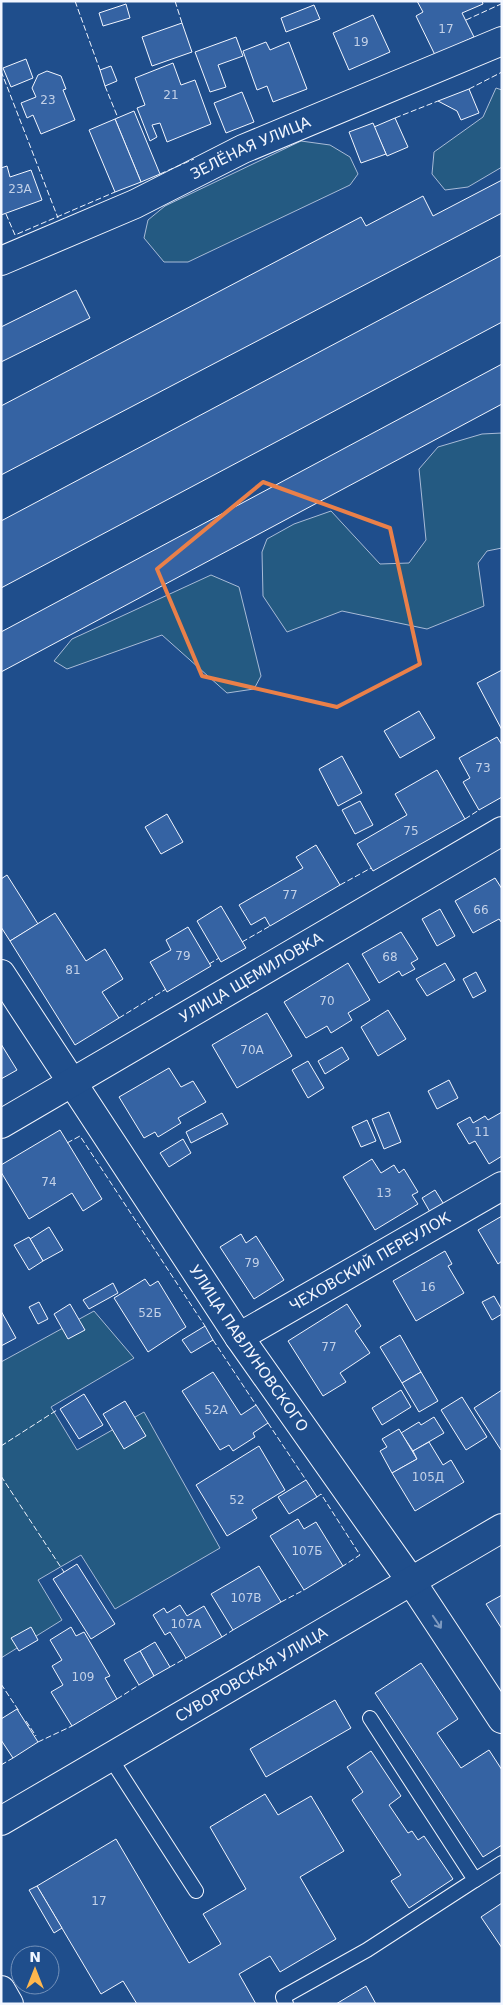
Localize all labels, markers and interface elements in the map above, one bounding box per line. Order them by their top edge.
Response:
house number: 17 [438,22,454,36]
house number: 19 [353,35,369,49]
house number: 21 [163,88,179,102]
house number: 23 [40,93,56,107]
street label: ЗЕЛЁНАЯ УЛИЦА [187,113,314,183]
house number: 23А [8,182,33,196]
house number: 73 [475,761,491,775]
house number: 75 [403,824,419,838]
house number: 77 [282,888,298,902]
house number: 66 [473,903,489,917]
street label: УЛИЦА ЩЕМИЛОВКА [177,928,327,1026]
house number: 79 [175,949,191,963]
house number: 68 [382,950,398,964]
house number: 81 [65,963,81,977]
house number: 70 [319,994,335,1008]
house number: 70А [240,1043,265,1057]
house number: 11 [474,1125,490,1139]
house number: 74 [41,1175,57,1189]
house number: 13 [376,1186,392,1200]
street label: ЧЕХОВСКИЙ ПЕРЕУЛОК [286,1208,454,1315]
house number: 79 [244,1256,260,1270]
street label: УЛИЦА ПАВЛУНОВСКОГО [185,1262,312,1435]
house number: 16 [420,1280,436,1294]
house number: 52Б [138,1306,162,1320]
house number: 77 [321,1340,337,1354]
house number: 52А [204,1403,229,1417]
house number: 105Д [412,1470,444,1484]
house number: 52 [229,1493,245,1507]
house number: 107Б [291,1544,323,1558]
house number: 107В [230,1591,262,1605]
one-way arrow [432,1615,442,1629]
house number: 107А [170,1617,202,1631]
street label: СУВОРОВСКАЯ УЛИЦА [172,1623,331,1726]
house number: 109 [72,1670,94,1684]
house number: 17 [91,1894,107,1908]
north arrow [10,1945,60,1995]
text: N [29,1949,41,1965]

